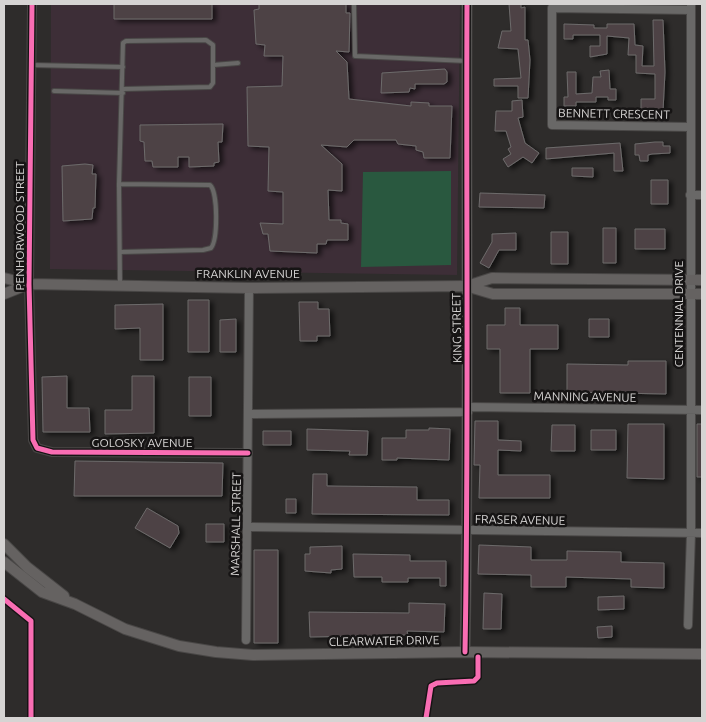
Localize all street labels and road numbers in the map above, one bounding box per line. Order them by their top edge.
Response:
street label: BENNETT CRESCENT [558,106,670,121]
street label: PENHORWOOD STREET [13,161,26,291]
street label: CENTENNIAL DRIVE [672,261,685,367]
street label: FRANKLIN AVENUE [196,267,300,280]
street label: KING STREET [449,292,464,363]
street label: MANNING AVENUE [534,389,637,404]
street label: GOLOSKY AVENUE [92,436,193,449]
street label: MARSHALL STREET [228,472,243,576]
street label: FRASER AVENUE [475,512,566,527]
street label: CLEARWATER DRIVE [328,633,440,648]

